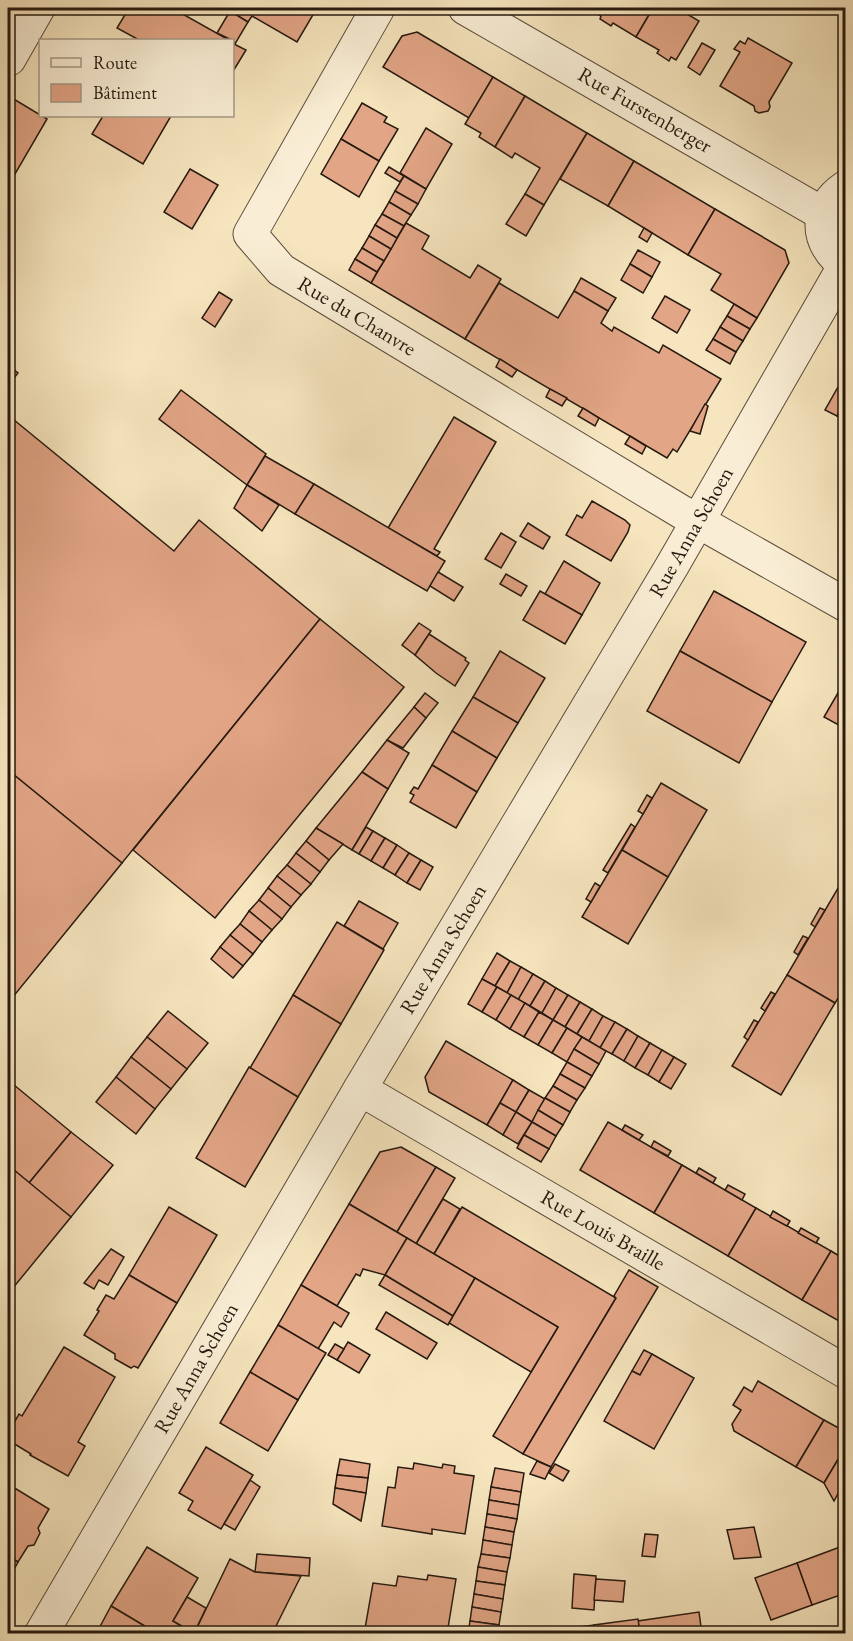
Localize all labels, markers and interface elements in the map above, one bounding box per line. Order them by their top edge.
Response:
legend [39,39,234,117]
text: Route [93,51,137,74]
street label: Rue Furstenberger [573,60,717,159]
text: Bâtiment [93,81,157,104]
street label: Rue du Chanvre [293,270,421,361]
street label: Rue Anna Schoen [642,462,739,602]
street label: Rue Anna Schoen [393,879,492,1018]
street label: Rue Louis Braille [536,1183,670,1276]
street label: Rue Anna Schoen [147,1298,244,1438]

